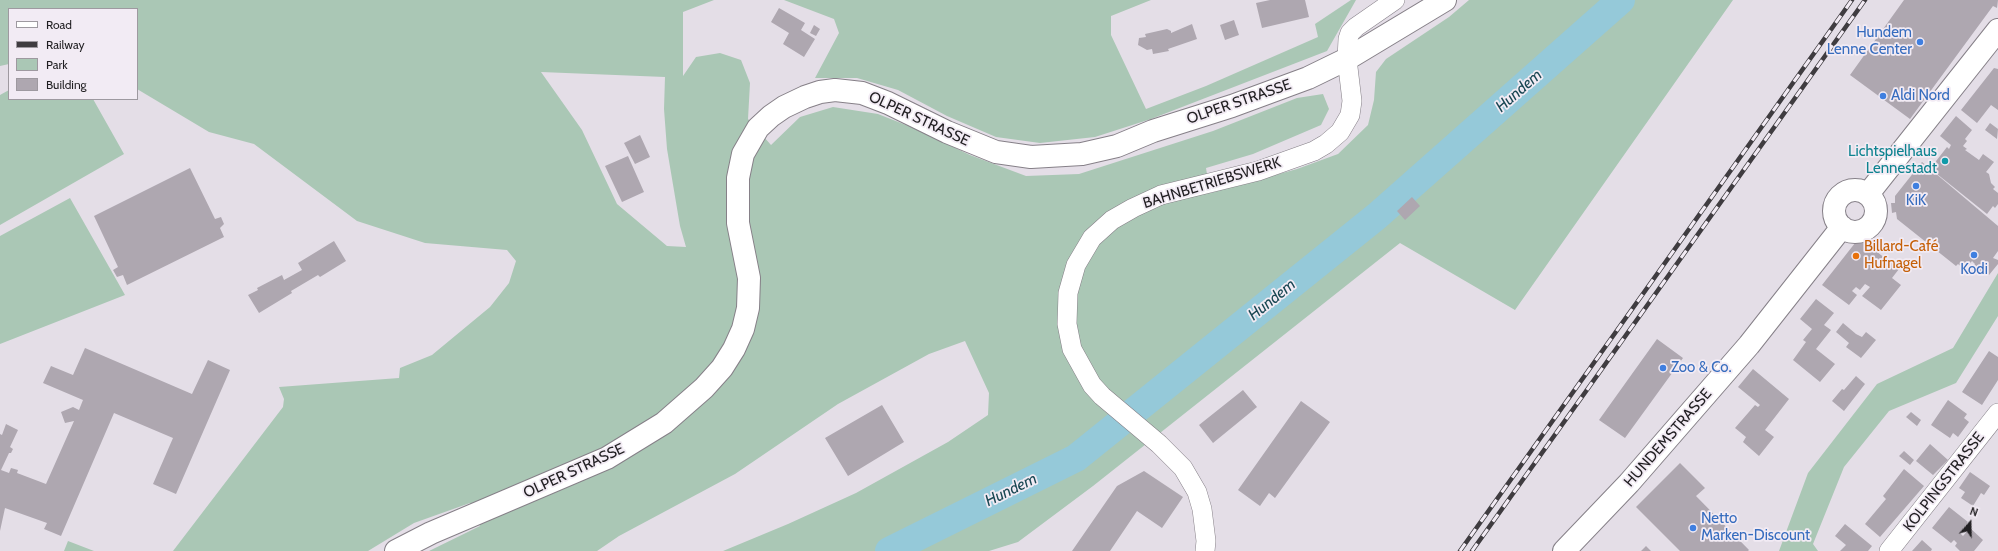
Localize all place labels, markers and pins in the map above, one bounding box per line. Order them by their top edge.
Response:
place label: Hundem Lenne Center [1827,24,1912,59]
marker: Hundem Lenne Center [1915,37,1925,47]
place label: Aldi Nord [1891,87,1950,105]
marker: Aldi Nord [1878,91,1888,101]
place label: Lichtspielhaus Lennestadt [1848,143,1937,178]
marker: Lichtspielhaus Lennestadt [1940,156,1950,166]
marker: KiK [1911,181,1921,191]
place label: KiK [1906,192,1926,210]
place label: Billard-Café Hufnagel [1864,238,1938,273]
marker: Kodi [1969,250,1979,260]
marker: Billard-Café Hufnagel [1851,251,1861,261]
place label: Kodi [1960,261,1988,279]
place label: Zoo & Co. [1671,359,1732,377]
marker: Zoo & Co. [1658,363,1668,373]
place label: Netto Marken-Discount [1701,510,1810,545]
marker: Netto Marken-Discount [1688,523,1698,533]

